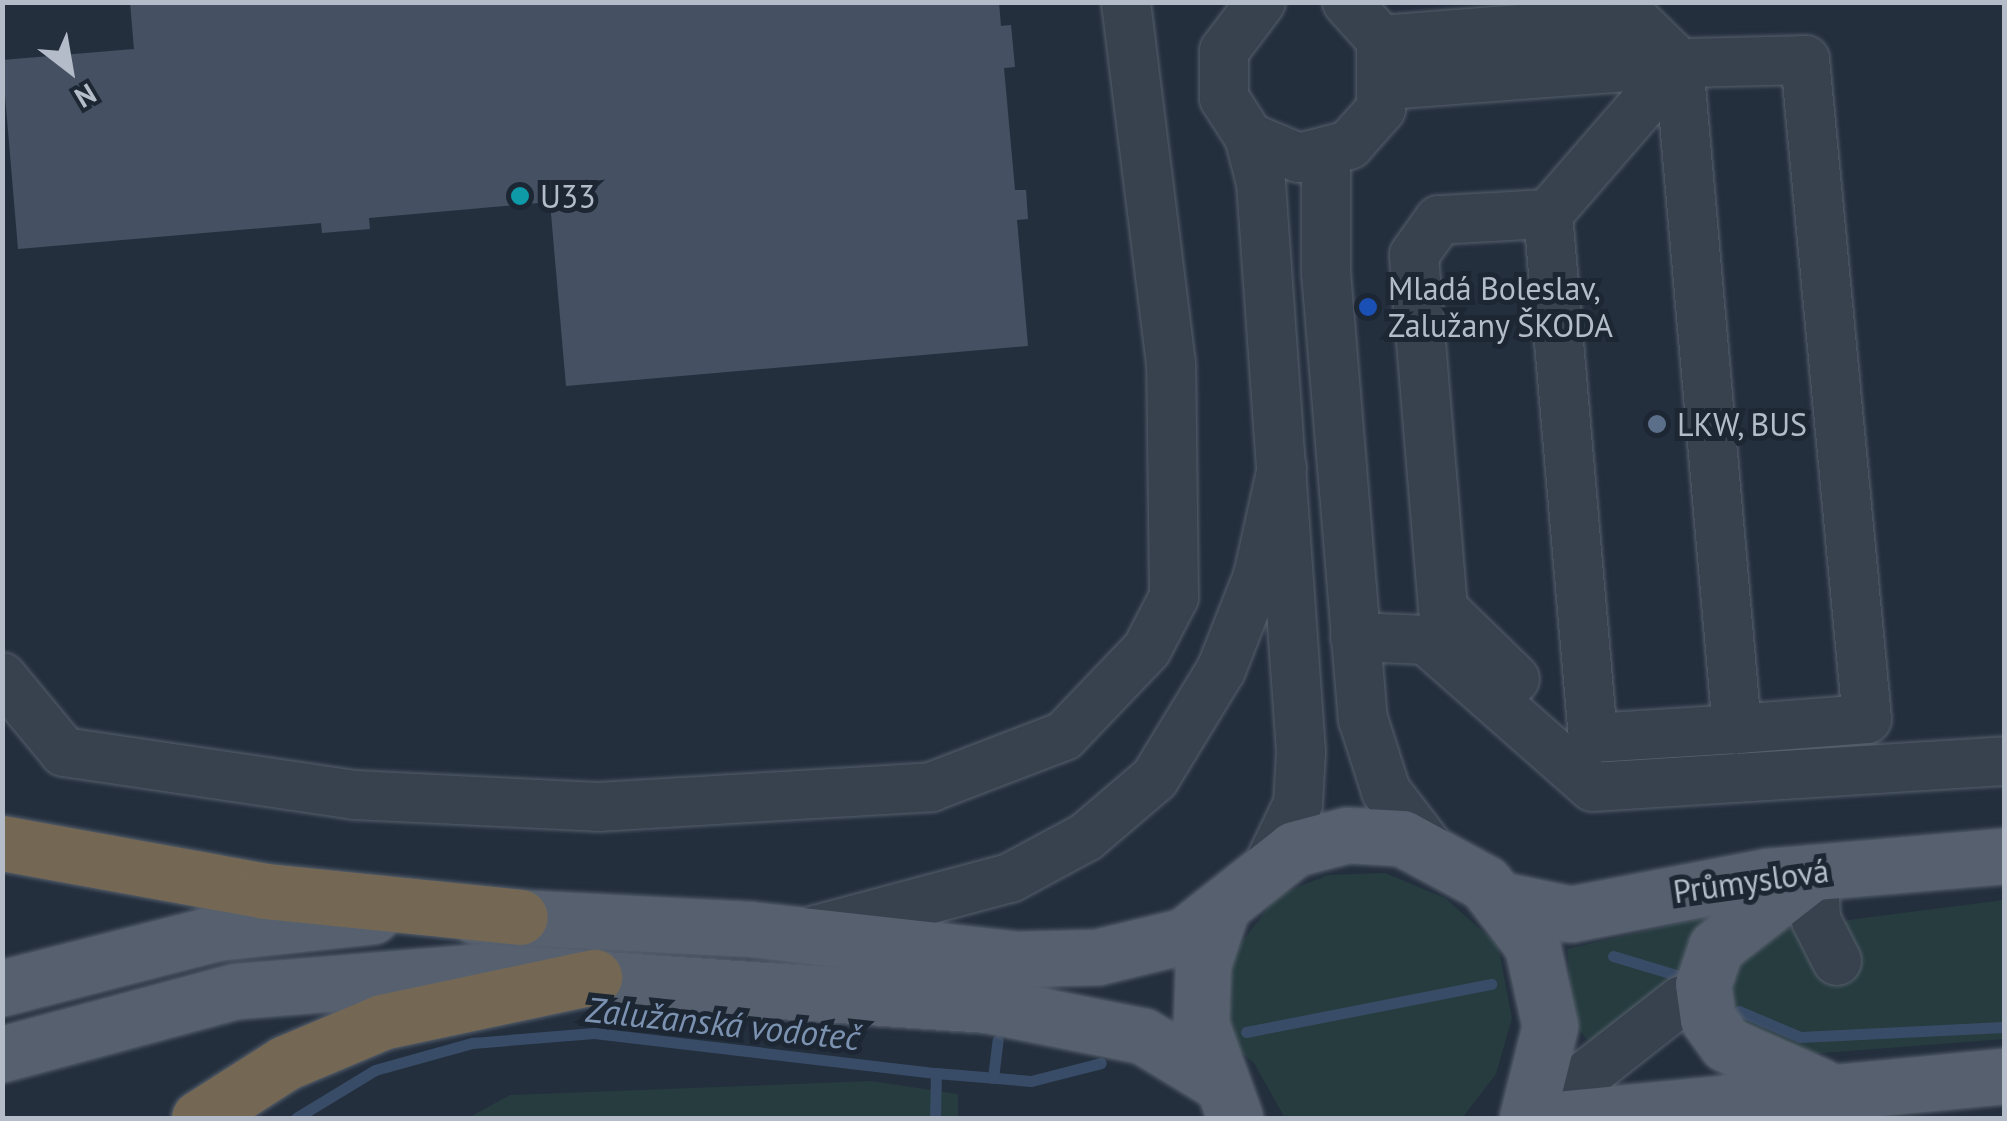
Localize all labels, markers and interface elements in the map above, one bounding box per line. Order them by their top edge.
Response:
north arrow [20,20,120,120]
text: N [68,76,103,117]
place label: U33 [540,177,596,215]
marker: U33 [509,185,531,207]
place label: Mladá Boleslav, Zalužany ŠKODA [1388,270,1614,345]
marker: Mladá Boleslav, Zalužany ŠKODA [1357,296,1379,318]
place label: LKW, BUS [1677,405,1809,443]
marker: LKW, BUS [1646,413,1668,435]
street label: Průmyslová [1671,851,1831,911]
water label: Zalužanská vodoteč [583,988,863,1058]

